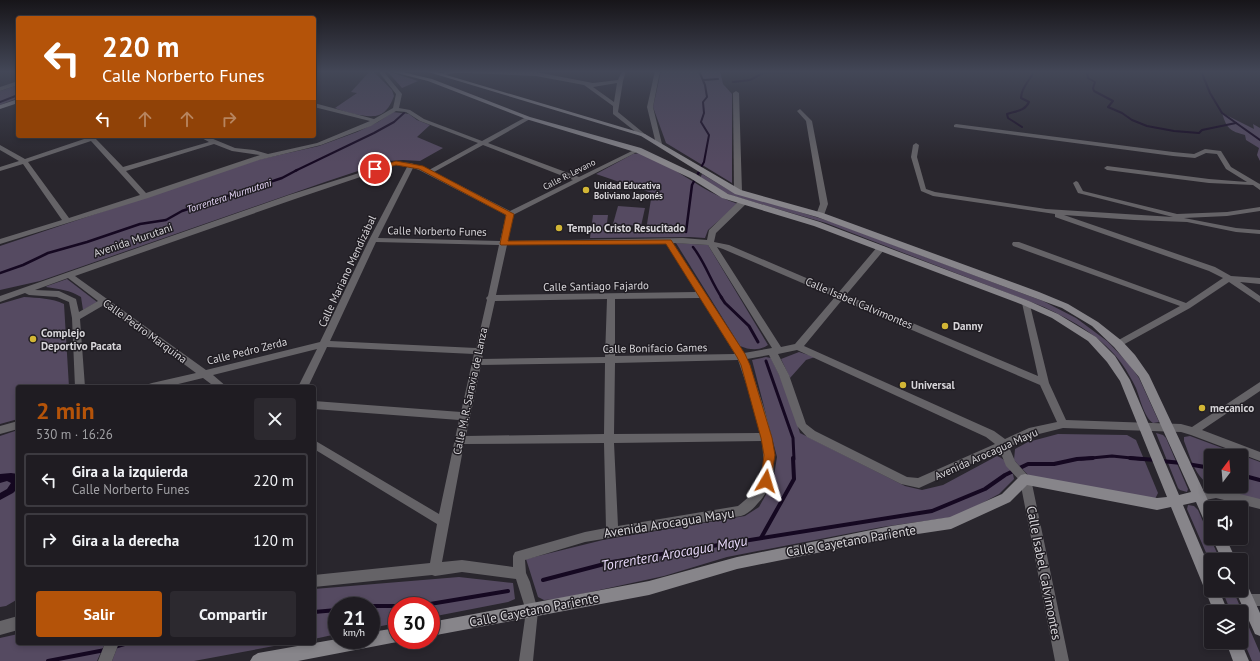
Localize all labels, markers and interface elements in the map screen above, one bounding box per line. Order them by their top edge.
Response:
text: 220 m [102,28,179,65]
icon: left [36,32,88,84]
text: Calle Norberto Funes [102,64,265,87]
icon: left [92,108,114,130]
icon: ahead [134,108,156,130]
icon: ahead [176,108,198,130]
icon: right [218,108,240,130]
pin [358,152,392,186]
street label: Calle R. Levano [541,156,597,192]
icon: arrive [364,158,386,180]
water label: Torrentera Murmutani [185,176,274,216]
place label: Unidad Educativa Boliviano Japonés [594,180,663,201]
marker: Unidad Educativa Boliviano Japonés [581,185,591,195]
street label: Calle Mariano Mendizábal [315,212,379,329]
street label: Avenida Murutani [92,220,174,260]
place label: Templo Cristo Resucitado [567,221,685,235]
street label: Calle Norberto Funes [387,223,487,239]
marker: Templo Cristo Resucitado [554,223,564,233]
street label: Calle Isabel Calvimontes [803,274,915,332]
street label: Calle Santiago Fajardo [543,278,649,294]
street label: Calle Pedro Marquina [100,296,190,366]
place label: Danny [953,319,984,333]
marker: Danny [940,321,950,331]
place label: Complejo Deportivo Pacata [41,326,121,353]
street label: Calle M. R. Saravia de Lanza [450,326,490,456]
marker: Complejo Deportivo Pacata [28,334,38,344]
street label: Calle Pedro Zerda [205,334,289,368]
street label: Calle Bonifacio Games [602,340,708,356]
place label: Universal [911,378,956,392]
marker: Universal [898,380,908,390]
text: 2 min [36,395,95,426]
button: close [254,398,296,440]
place label: mecanico [1210,401,1254,415]
marker: mecanico [1197,403,1207,413]
street label: Avenida Arocagua Mayu [932,425,1040,483]
text: 530 m · 16:26 [36,426,113,443]
north arrow [1204,449,1248,493]
map controls [1204,449,1248,649]
position arrow [745,460,787,502]
text: Gira a la izquierda [72,462,188,481]
icon: left [38,469,60,491]
text: 220 m [253,471,294,490]
text: Calle Norberto Funes [72,481,190,498]
button: sound [1204,501,1248,545]
street label: Avenida Arocagua Mayu [602,504,736,542]
street label: Calle Isabel Calvimontes [1023,505,1065,641]
street label: Calle Cayetano Pariente [785,521,917,561]
icon: right [38,529,60,551]
text: Gira a la derecha [72,531,179,550]
text: 120 m [253,531,294,550]
water label: Torrentera Arocagua Mayu [599,531,749,575]
button: search [1204,553,1248,597]
street label: Calle Cayetano Pariente [468,589,600,631]
button: Salir [36,591,162,637]
button: Compartir [170,591,296,637]
speed limit sign: 30 [388,597,440,649]
text: 21 [343,605,365,631]
button: layers [1204,605,1248,649]
text: km/h [343,626,365,639]

